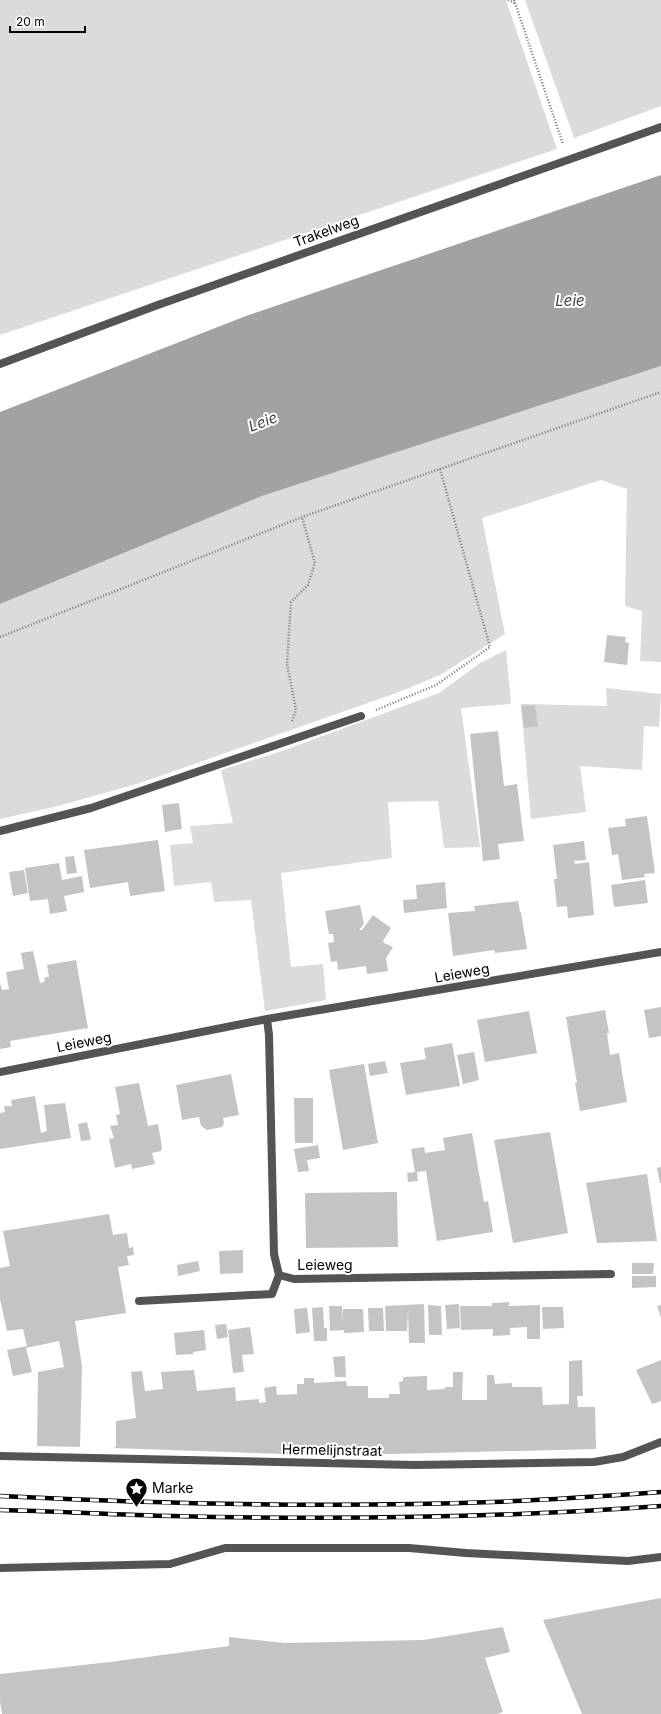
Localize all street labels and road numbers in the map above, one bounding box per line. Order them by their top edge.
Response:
street label: Trakelweg [291,211,361,250]
street label: Leieweg [433,959,491,986]
street label: Leieweg [55,1028,113,1055]
street label: Leieweg [297,1256,353,1273]
street label: Hermelijnstraat [282,1440,383,1459]

